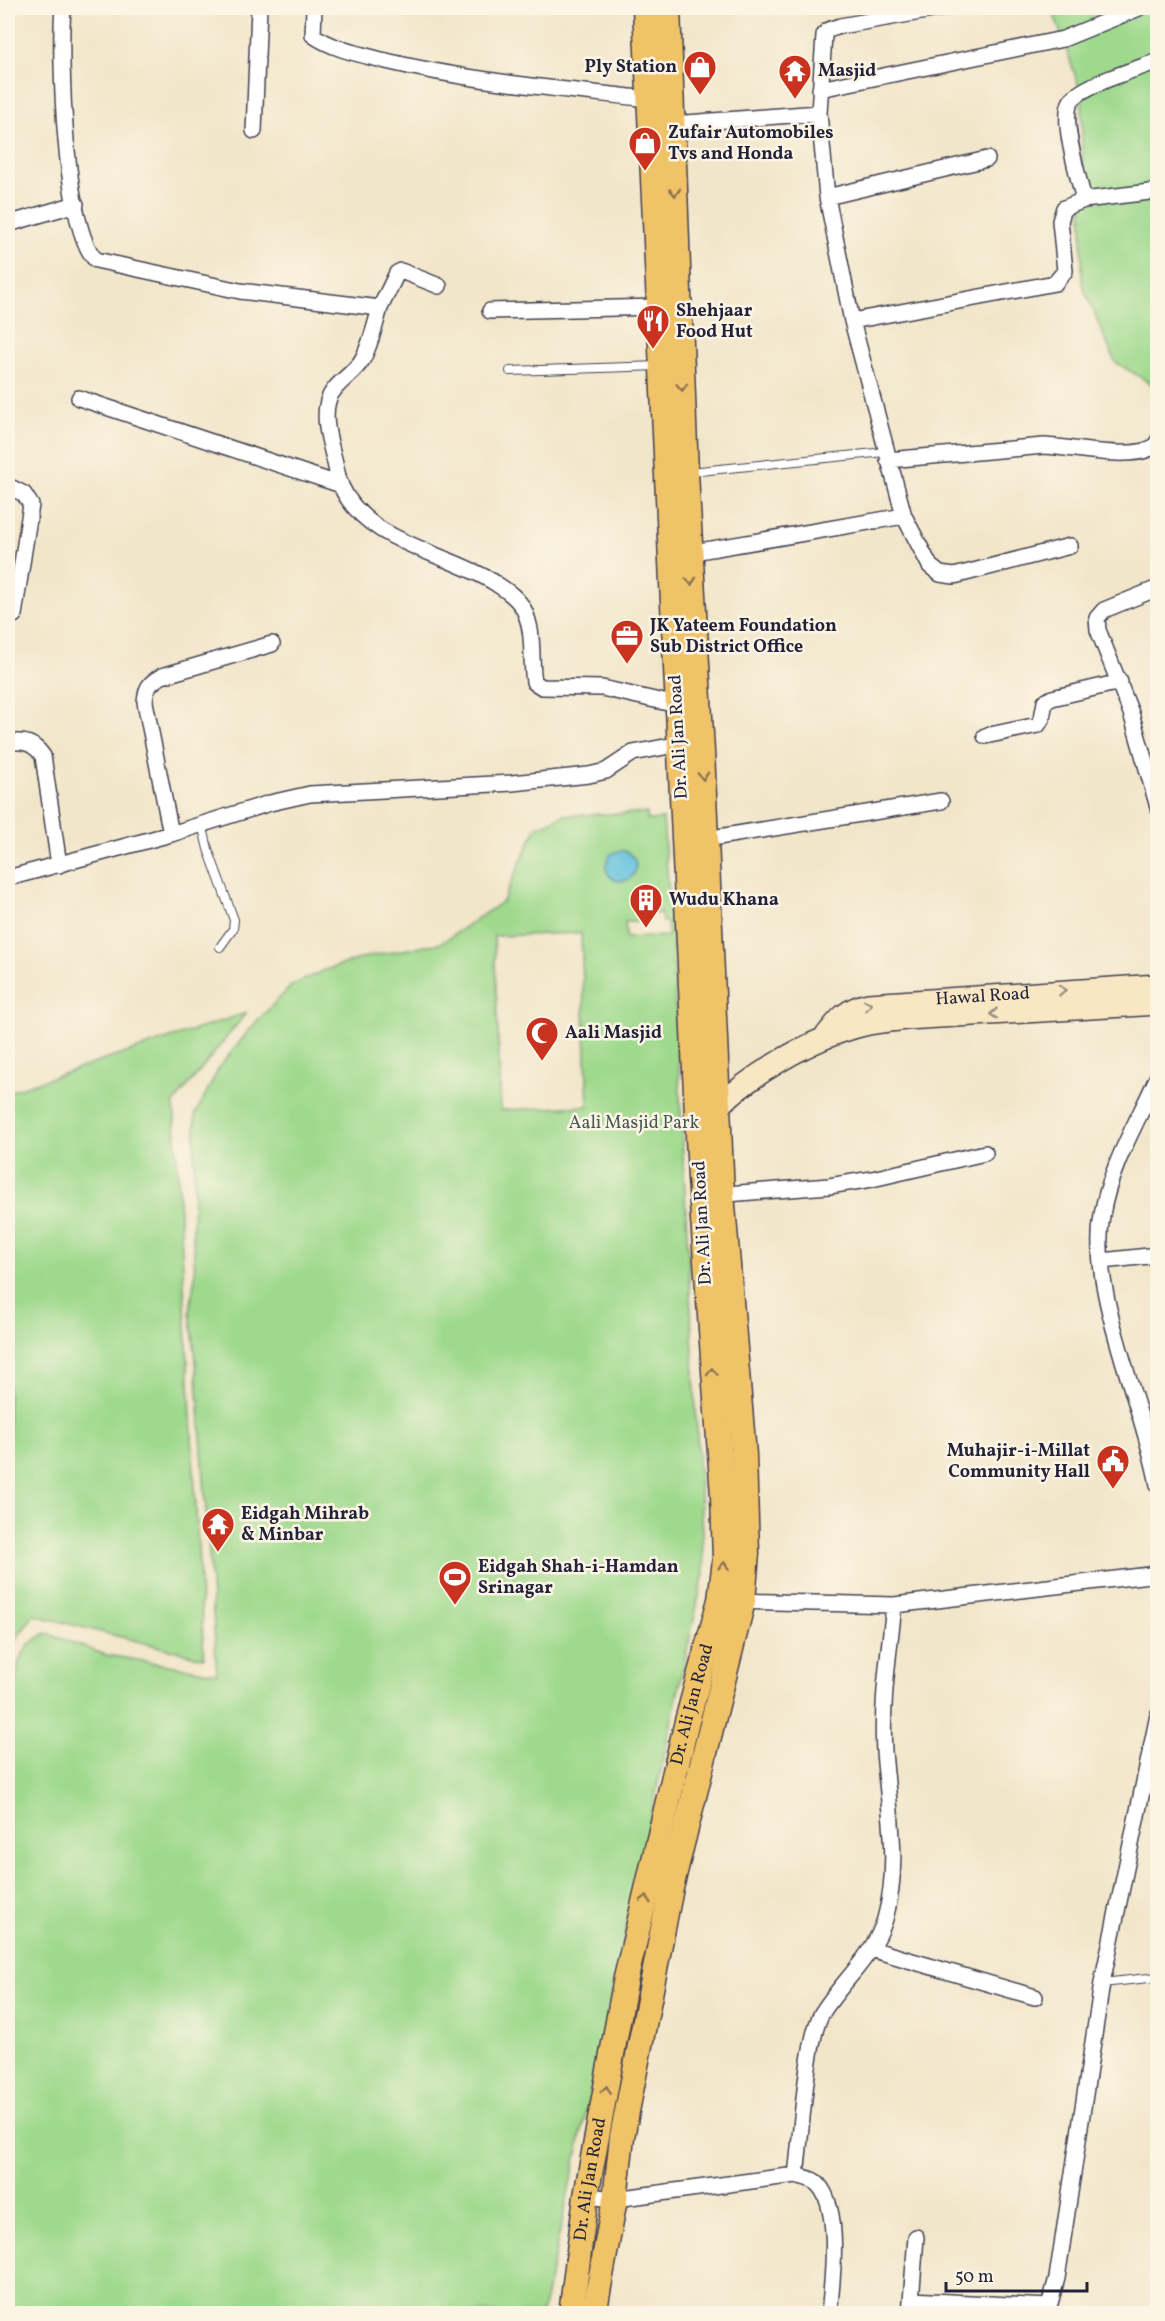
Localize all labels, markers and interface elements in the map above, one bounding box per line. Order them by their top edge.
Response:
shop icon: Ply Station [682,49,718,96]
temple icon: Masjid [777,53,813,100]
place label: Ply Station [585,55,677,80]
place label: Masjid [818,59,876,84]
place label: Zufair Automobiles Tvs and Honda [668,121,833,167]
shop icon: Zufair Automobiles Tvs and Honda [627,125,663,172]
one-way arrow [668,187,681,196]
place label: Shehjaar Food Hut [676,299,753,345]
restaurant icon: Shehjaar Food Hut [635,303,671,350]
one-way arrow [675,382,688,391]
one-way arrow [685,577,698,586]
place label: JK Yateem Foundation Sub District Office [649,614,837,660]
office icon: JK Yateem Foundation Sub District Office [609,618,645,665]
street label: Dr. Ali Jan Road [663,674,695,800]
one-way arrow [697,772,710,781]
building icon: Wudu Khana [628,882,664,929]
place label: Wudu Khana [669,888,779,913]
street label: Hawal Road [935,981,1031,1012]
one-way arrow [1058,984,1067,997]
one-way arrow [863,999,872,1011]
one-way arrow [990,1007,999,1020]
mosque icon: Aali Masjid [524,1015,560,1062]
place label: Aali Masjid [565,1021,662,1046]
park label: Aali Masjid Park [569,1111,699,1136]
street label: Dr. Ali Jan Road [687,1160,719,1286]
one-way arrow [706,1368,719,1377]
place label: Muhajir-i-Millat Community Hall [947,1439,1090,1485]
public building icon: Muhajir-i-Millat Community Hall [1095,1443,1131,1490]
place label: Eidgah Mihrab & Minbar [241,1502,369,1548]
temple icon: Eidgah Mihrab & Minbar [200,1506,236,1553]
place label: Eidgah Shah-i-Hamdan Srinagar [478,1555,679,1601]
sports icon: Eidgah Shah-i-Hamdan Srinagar [437,1559,473,1606]
one-way arrow [717,1562,730,1571]
street label: Dr. Ali Jan Road [664,1641,720,1768]
one-way arrow [638,1894,651,1904]
one-way arrow [599,2085,612,2095]
street label: Dr. Ali Jan Road [568,2116,613,2243]
scale bar [946,2255,1087,2293]
text: 50 m [955,2265,994,2290]

